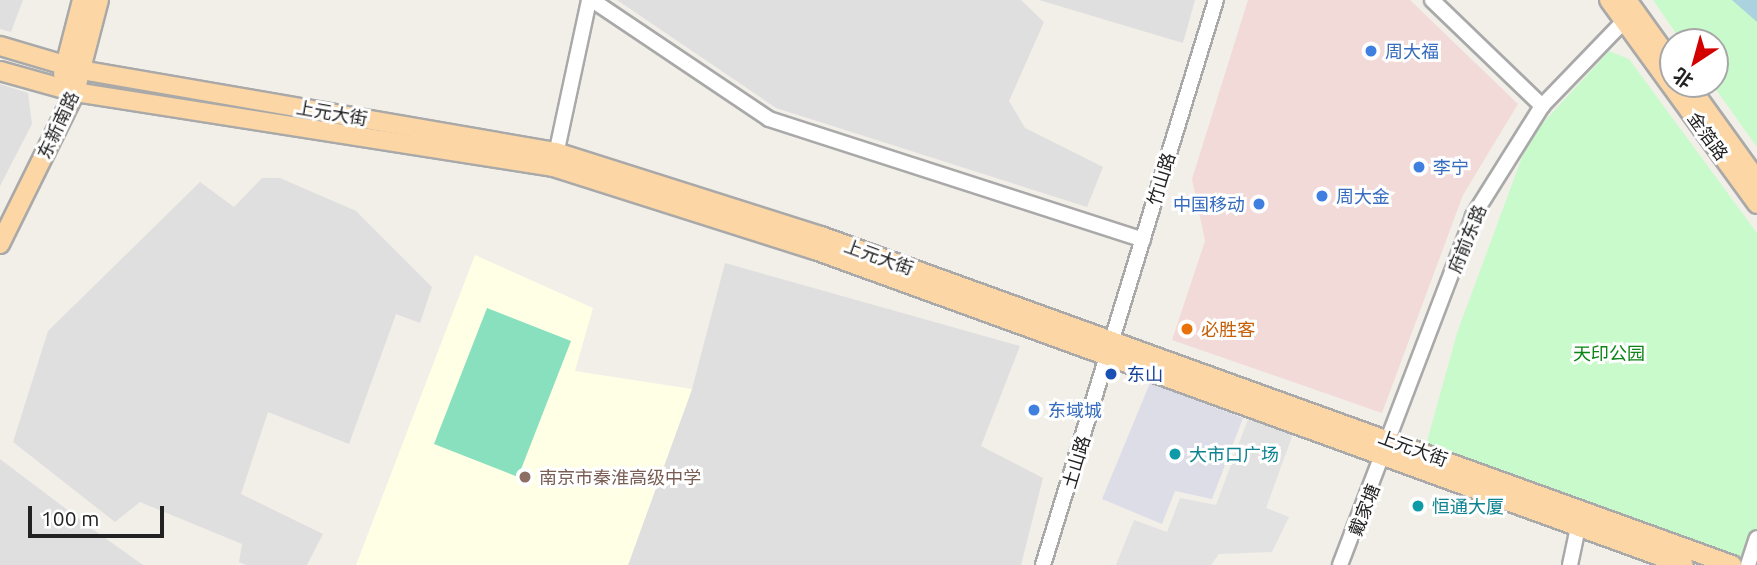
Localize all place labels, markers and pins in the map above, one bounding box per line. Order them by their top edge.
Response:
place label: 周大福 [1385,40,1439,62]
marker: 周大福 [1363,43,1379,59]
place label: 李宁 [1433,156,1469,178]
marker: 李宁 [1411,159,1427,175]
place label: 周大金 [1336,185,1390,207]
marker: 周大金 [1314,188,1330,204]
place label: 中国移动 [1173,193,1245,215]
marker: 中国移动 [1251,196,1267,212]
place label: 必胜客 [1201,318,1255,340]
marker: 必胜客 [1179,321,1195,337]
place label: 东山 [1127,363,1163,385]
marker: 东山 [1101,364,1121,384]
place label: 东域城 [1048,399,1102,421]
marker: 东域城 [1026,402,1042,418]
place label: 大市口广场 [1189,443,1279,465]
marker: 大市口广场 [1167,446,1183,462]
place label: 南京市秦淮高级中学 [539,466,701,488]
marker: 南京市秦淮高级中学 [517,469,533,485]
place label: 恒通大厦 [1432,495,1504,517]
marker: 恒通大厦 [1410,498,1426,514]

